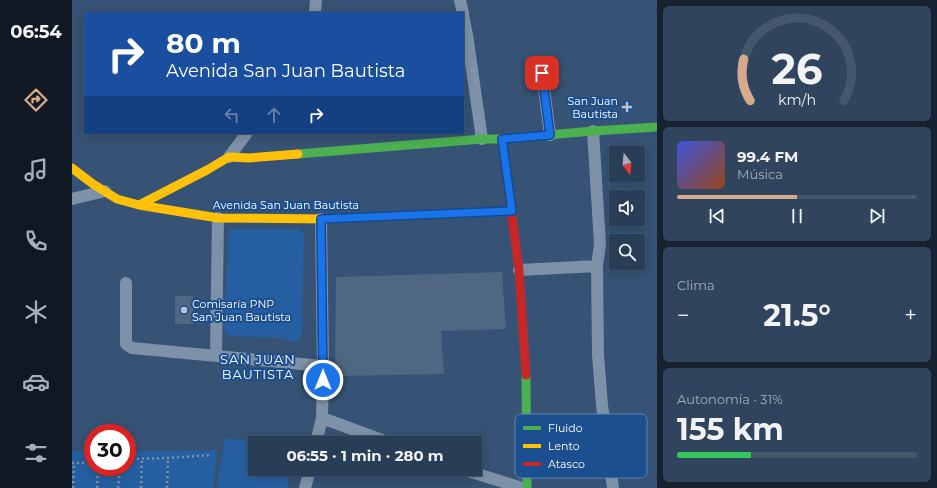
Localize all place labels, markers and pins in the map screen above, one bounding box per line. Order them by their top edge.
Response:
pin [525,56,559,90]
place label: San Juan Bautista [568,94,618,121]
marker: San Juan Bautista [621,101,633,113]
place label: Comisaría PNP San Juan Bautista [192,297,291,324]
marker: Comisaría PNP San Juan Bautista [179,305,189,315]

